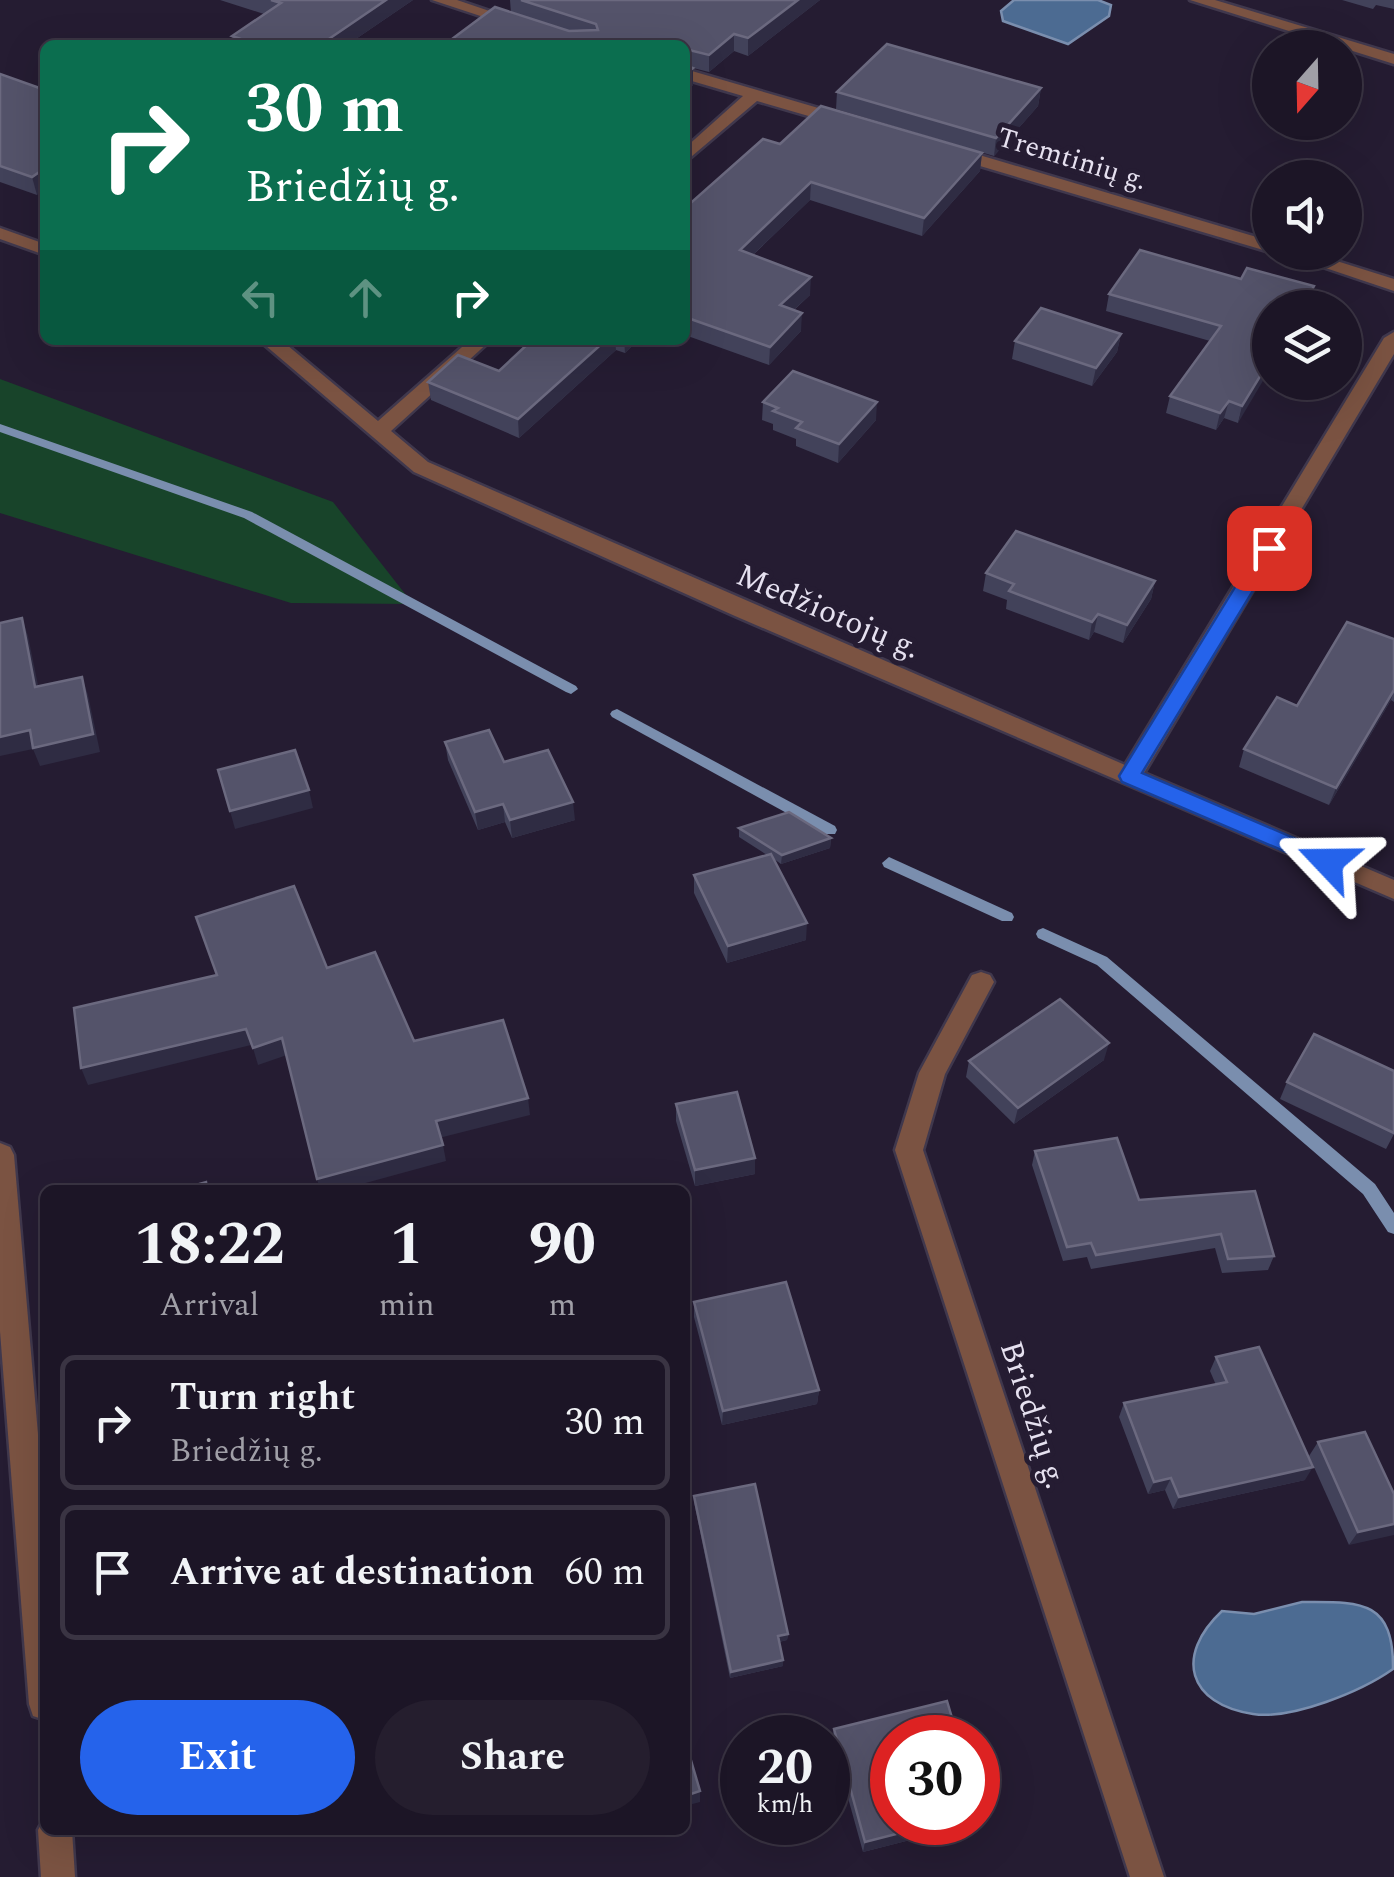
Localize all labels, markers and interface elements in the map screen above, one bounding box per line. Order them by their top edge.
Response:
north arrow [1252,30,1362,140]
map controls [1252,30,1362,400]
text: 30 m [245,57,404,163]
icon: right [80,80,210,210]
street label: Tremtinių g. [992,116,1152,202]
text: Briedžių g. [245,153,460,222]
button: sound [1252,160,1362,270]
icon: left [233,270,288,325]
icon: ahead [338,270,393,325]
icon: right [443,270,498,325]
button: layers [1252,290,1362,400]
pin [1227,506,1312,591]
icon: arrive [1242,521,1297,576]
street label: Medžiotojų g. [728,551,928,673]
position arrow [1276,810,1380,914]
text: 18:22 [134,1199,285,1291]
text: 1 [390,1199,424,1291]
text: 90 [529,1199,596,1291]
text: Arrival [159,1281,259,1330]
text: min [379,1281,435,1330]
text: m [549,1281,576,1330]
street label: Briedžių g. [986,1335,1080,1495]
text: Turn right [170,1369,355,1427]
text: 30 m [565,1394,645,1452]
icon: right [85,1395,140,1450]
text: Briedžių g. [170,1427,323,1476]
text: Arrive at destination [170,1544,534,1602]
text: 60 m [565,1544,645,1602]
icon: arrive [85,1545,140,1600]
button: Exit [80,1700,355,1815]
button: Share [375,1700,650,1815]
speed limit sign: 30 [870,1715,1000,1845]
text: 20 [757,1730,813,1806]
text: km/h [757,1786,813,1824]

